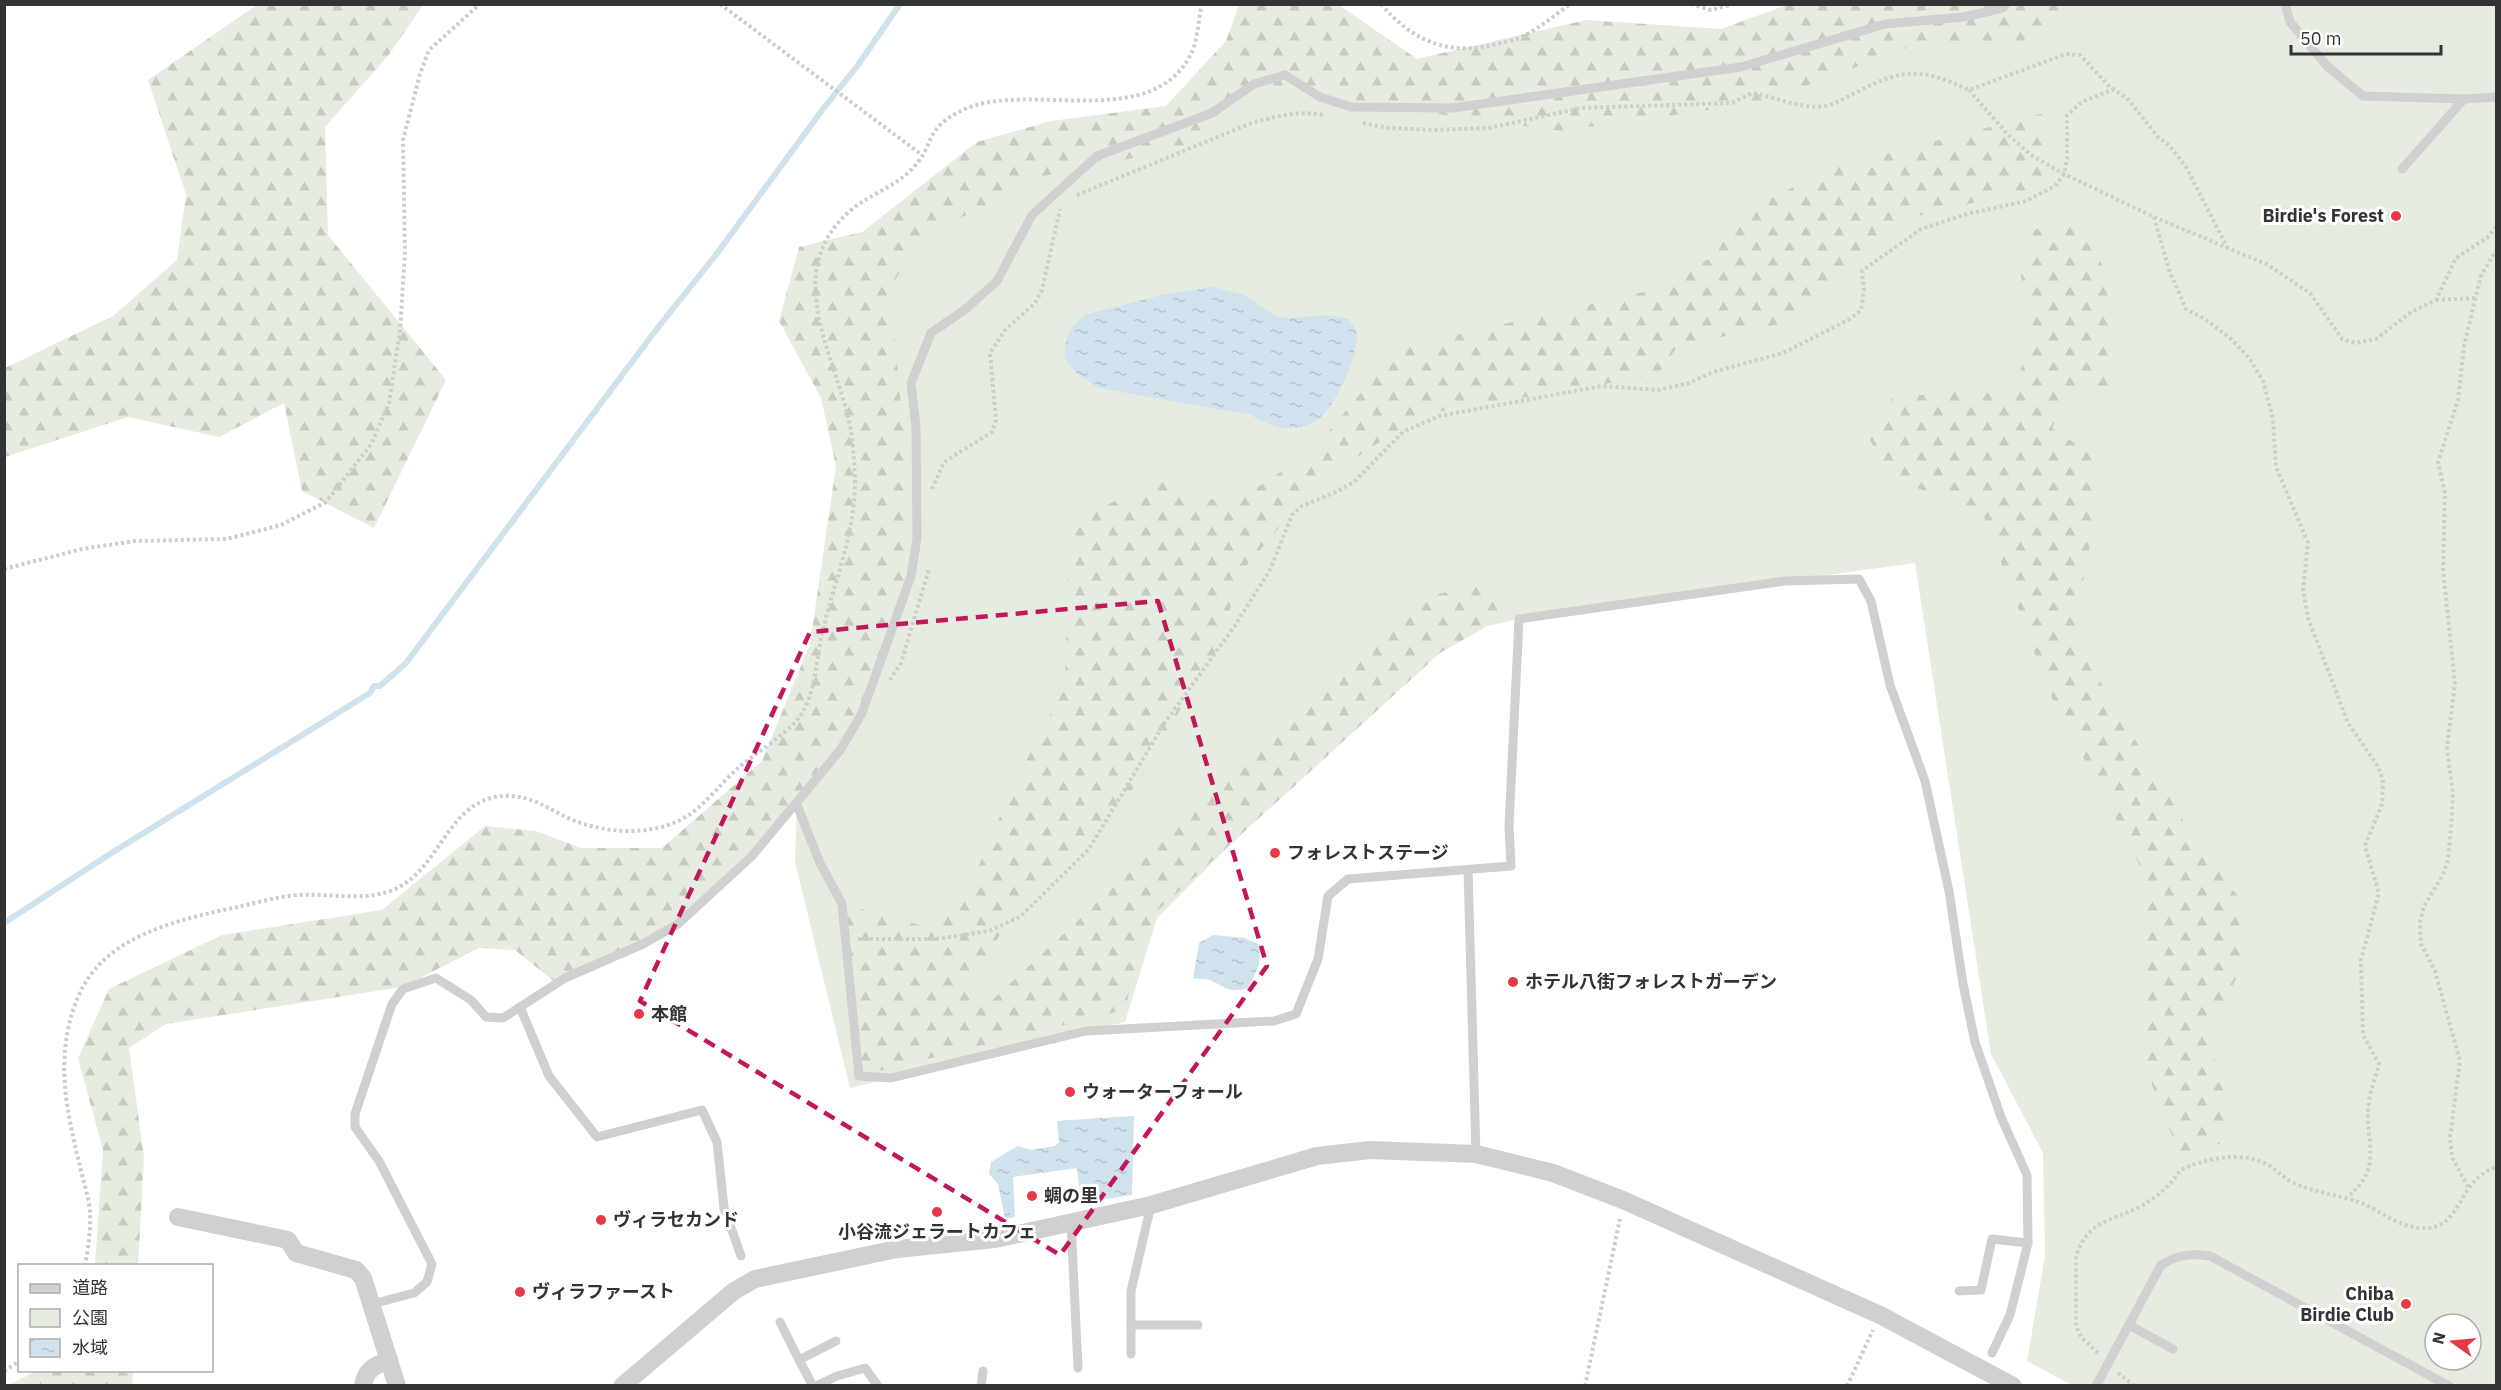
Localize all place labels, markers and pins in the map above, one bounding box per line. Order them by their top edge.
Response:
place label: Birdie's Forest [2262,204,2384,227]
marker: Birdie's Forest [2389,209,2403,223]
place label: フォレストステージ [1287,841,1449,864]
marker: フォレストステージ [1268,846,1282,860]
place label: ホテル八街フォレストガーデン [1525,970,1777,993]
marker: ホテル八街フォレストガーデン [1506,975,1520,989]
place label: 本館 [651,1002,687,1025]
marker: 本館 [632,1007,646,1021]
place label: ウォーターフォール [1082,1080,1243,1103]
marker: ウォーターフォール [1063,1085,1077,1099]
place label: 蜩の里 [1044,1184,1098,1207]
marker: 蜩の里 [1025,1189,1039,1203]
marker: 小谷流ジェラートカフェ [930,1205,944,1219]
place label: ヴィラセカンド [613,1208,739,1231]
marker: ヴィラセカンド [594,1213,608,1227]
place label: 小谷流ジェラートカフェ [838,1220,1036,1243]
place label: ヴィラファースト [532,1280,675,1303]
place label: Chiba Birdie Club [2300,1282,2394,1326]
marker: ヴィラファースト [513,1285,527,1299]
marker: Chiba Birdie Club [2399,1297,2413,1311]

